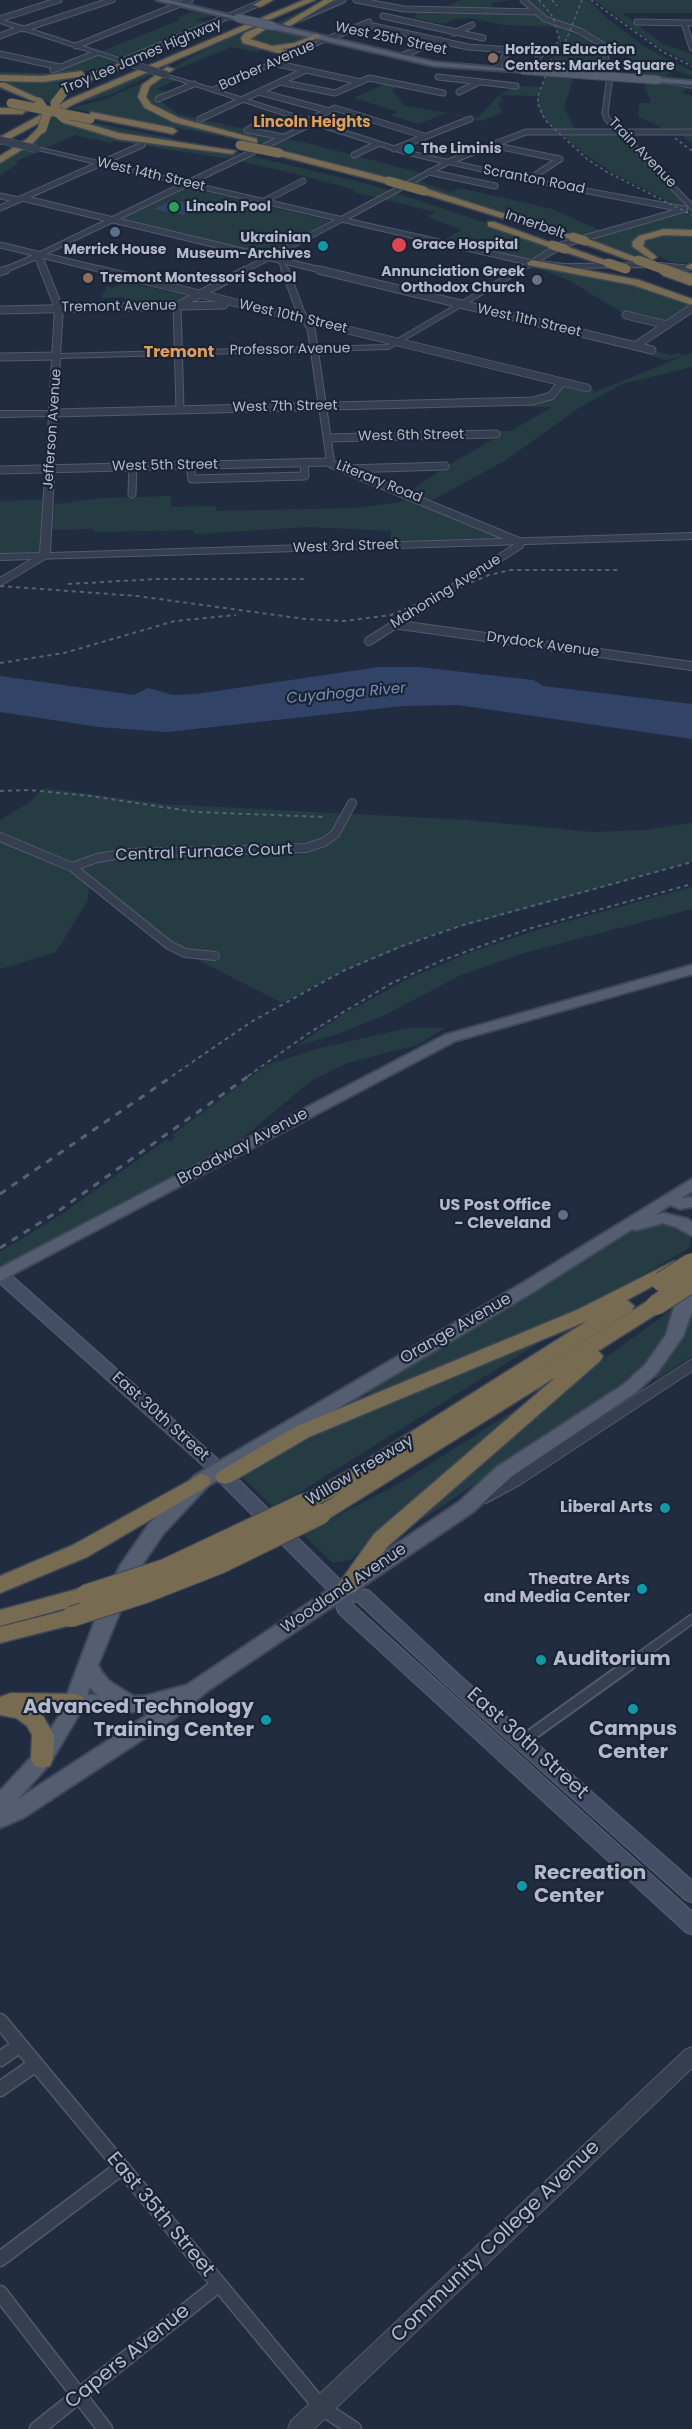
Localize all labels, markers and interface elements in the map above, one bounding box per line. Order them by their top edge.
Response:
street label: Troy Lee James Highway [60,16,224,98]
street label: West 25th Street [333,19,449,59]
street label: Barber Avenue [217,37,317,95]
place label: Horizon Education Centers: Market Square [505,42,675,74]
marker: Horizon Education Centers: Market Square [486,51,500,65]
district label: Lincoln Heights [253,114,371,132]
street label: Train Avenue [604,114,680,192]
place label: The Liminis [421,141,501,157]
marker: The Liminis [402,142,416,156]
street label: West 14th Street [95,154,207,196]
street label: Scranton Road [482,162,586,198]
place label: Lincoln Pool [186,199,271,215]
marker: Lincoln Pool [167,200,181,214]
street label: Innerbelt [503,207,567,243]
marker: Merrick House [108,225,122,239]
place label: Ukrainian Museum-Archives [176,230,311,262]
marker: Grace Hospital [390,236,408,254]
place label: Grace Hospital [412,237,518,253]
marker: Ukrainian Museum-Archives [316,239,330,253]
place label: Merrick House [64,242,166,258]
place label: Annunciation Greek Orthodox Church [381,264,525,296]
place label: Tremont Montessori School [100,270,296,286]
marker: Tremont Montessori School [81,271,95,285]
marker: Annunciation Greek Orthodox Church [530,273,544,287]
street label: West 10th Street [237,296,349,338]
street label: Tremont Avenue [61,298,177,316]
street label: West 11th Street [475,301,583,341]
street label: Professor Avenue [230,341,350,359]
district label: Tremont [144,343,214,363]
street label: Jefferson Avenue [40,368,66,490]
street label: West 7th Street [232,398,338,416]
street label: West 6th Street [358,427,464,445]
street label: West 5th Street [112,457,218,475]
street label: Literary Road [334,457,424,507]
street label: West 3rd Street [293,537,399,557]
street label: Mahoning Avenue [388,551,504,633]
street label: Drydock Avenue [486,629,600,661]
water label: Cuyahoga River [286,680,406,708]
street label: Central Furnace Court [115,840,293,866]
street label: Broadway Avenue [175,1105,311,1189]
place label: US Post Office - Cleveland [439,1196,551,1234]
marker: US Post Office - Cleveland [556,1208,570,1222]
street label: Orange Avenue [397,1290,515,1368]
street label: East 30th Street [107,1368,213,1466]
street label: Willow Freeway [303,1431,417,1511]
place label: Liberal Arts [560,1498,653,1518]
marker: Liberal Arts [658,1501,672,1515]
street label: Woodland Avenue [278,1540,410,1638]
place label: Theatre Arts and Media Center [484,1570,630,1608]
marker: Theatre Arts and Media Center [635,1582,649,1596]
place label: Auditorium [553,1648,671,1672]
marker: Auditorium [534,1653,548,1667]
street label: East 30th Street [461,1683,593,1805]
place label: Advanced Technology Training Center [23,1696,254,1743]
marker: Campus Center [626,1702,640,1716]
marker: Advanced Technology Training Center [259,1713,273,1727]
place label: Campus Center [589,1718,677,1765]
place label: Recreation Center [534,1862,646,1909]
marker: Recreation Center [515,1879,529,1893]
street label: Community College Avenue [387,2136,605,2348]
street label: East 35th Street [101,2148,219,2282]
street label: Capers Avenue [61,2299,195,2415]

